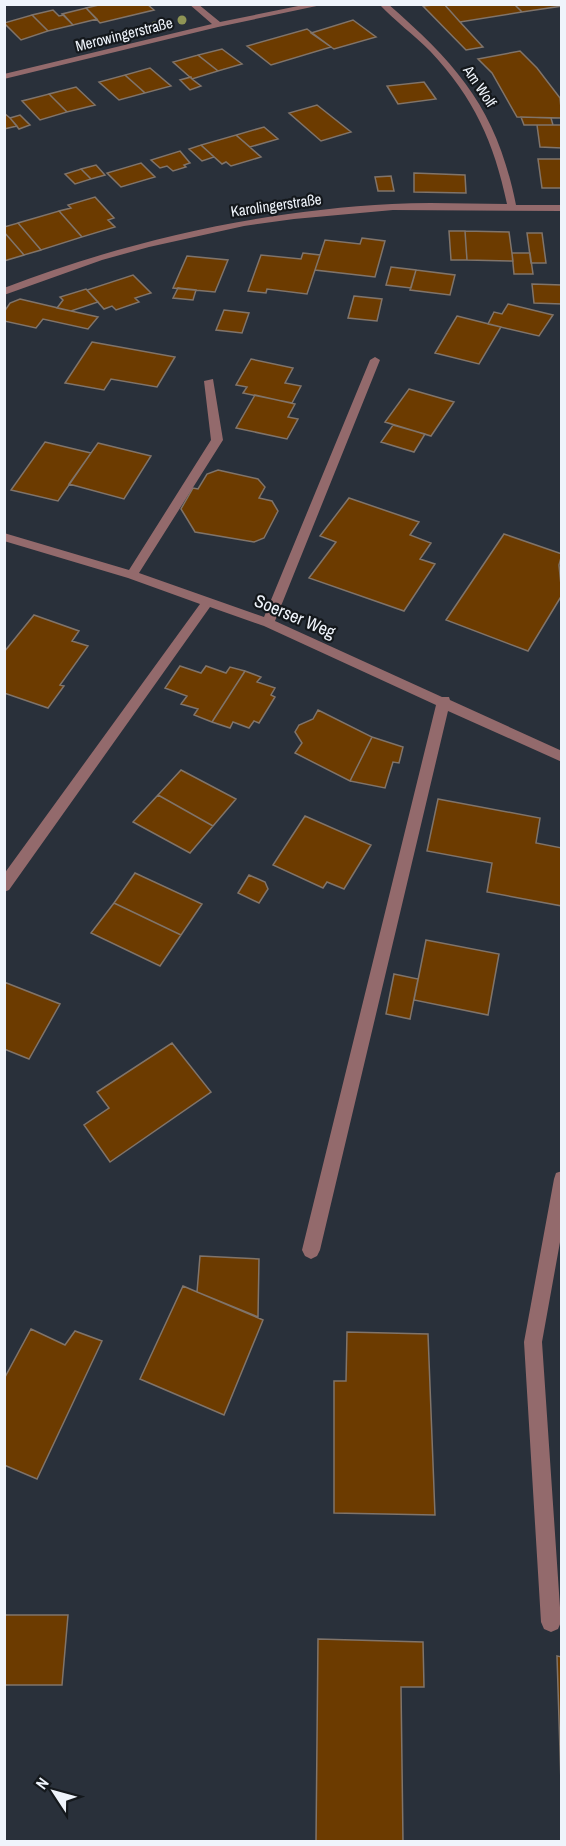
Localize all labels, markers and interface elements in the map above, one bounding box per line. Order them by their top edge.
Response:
street label: Merowingerstraße [73,12,175,56]
street label: Am Wolf [458,60,502,112]
street label: Karolingerstraße [229,188,323,222]
street label: Soerser Weg [251,588,340,645]
north arrow [24,1762,84,1822]
text: N [30,1773,54,1793]

